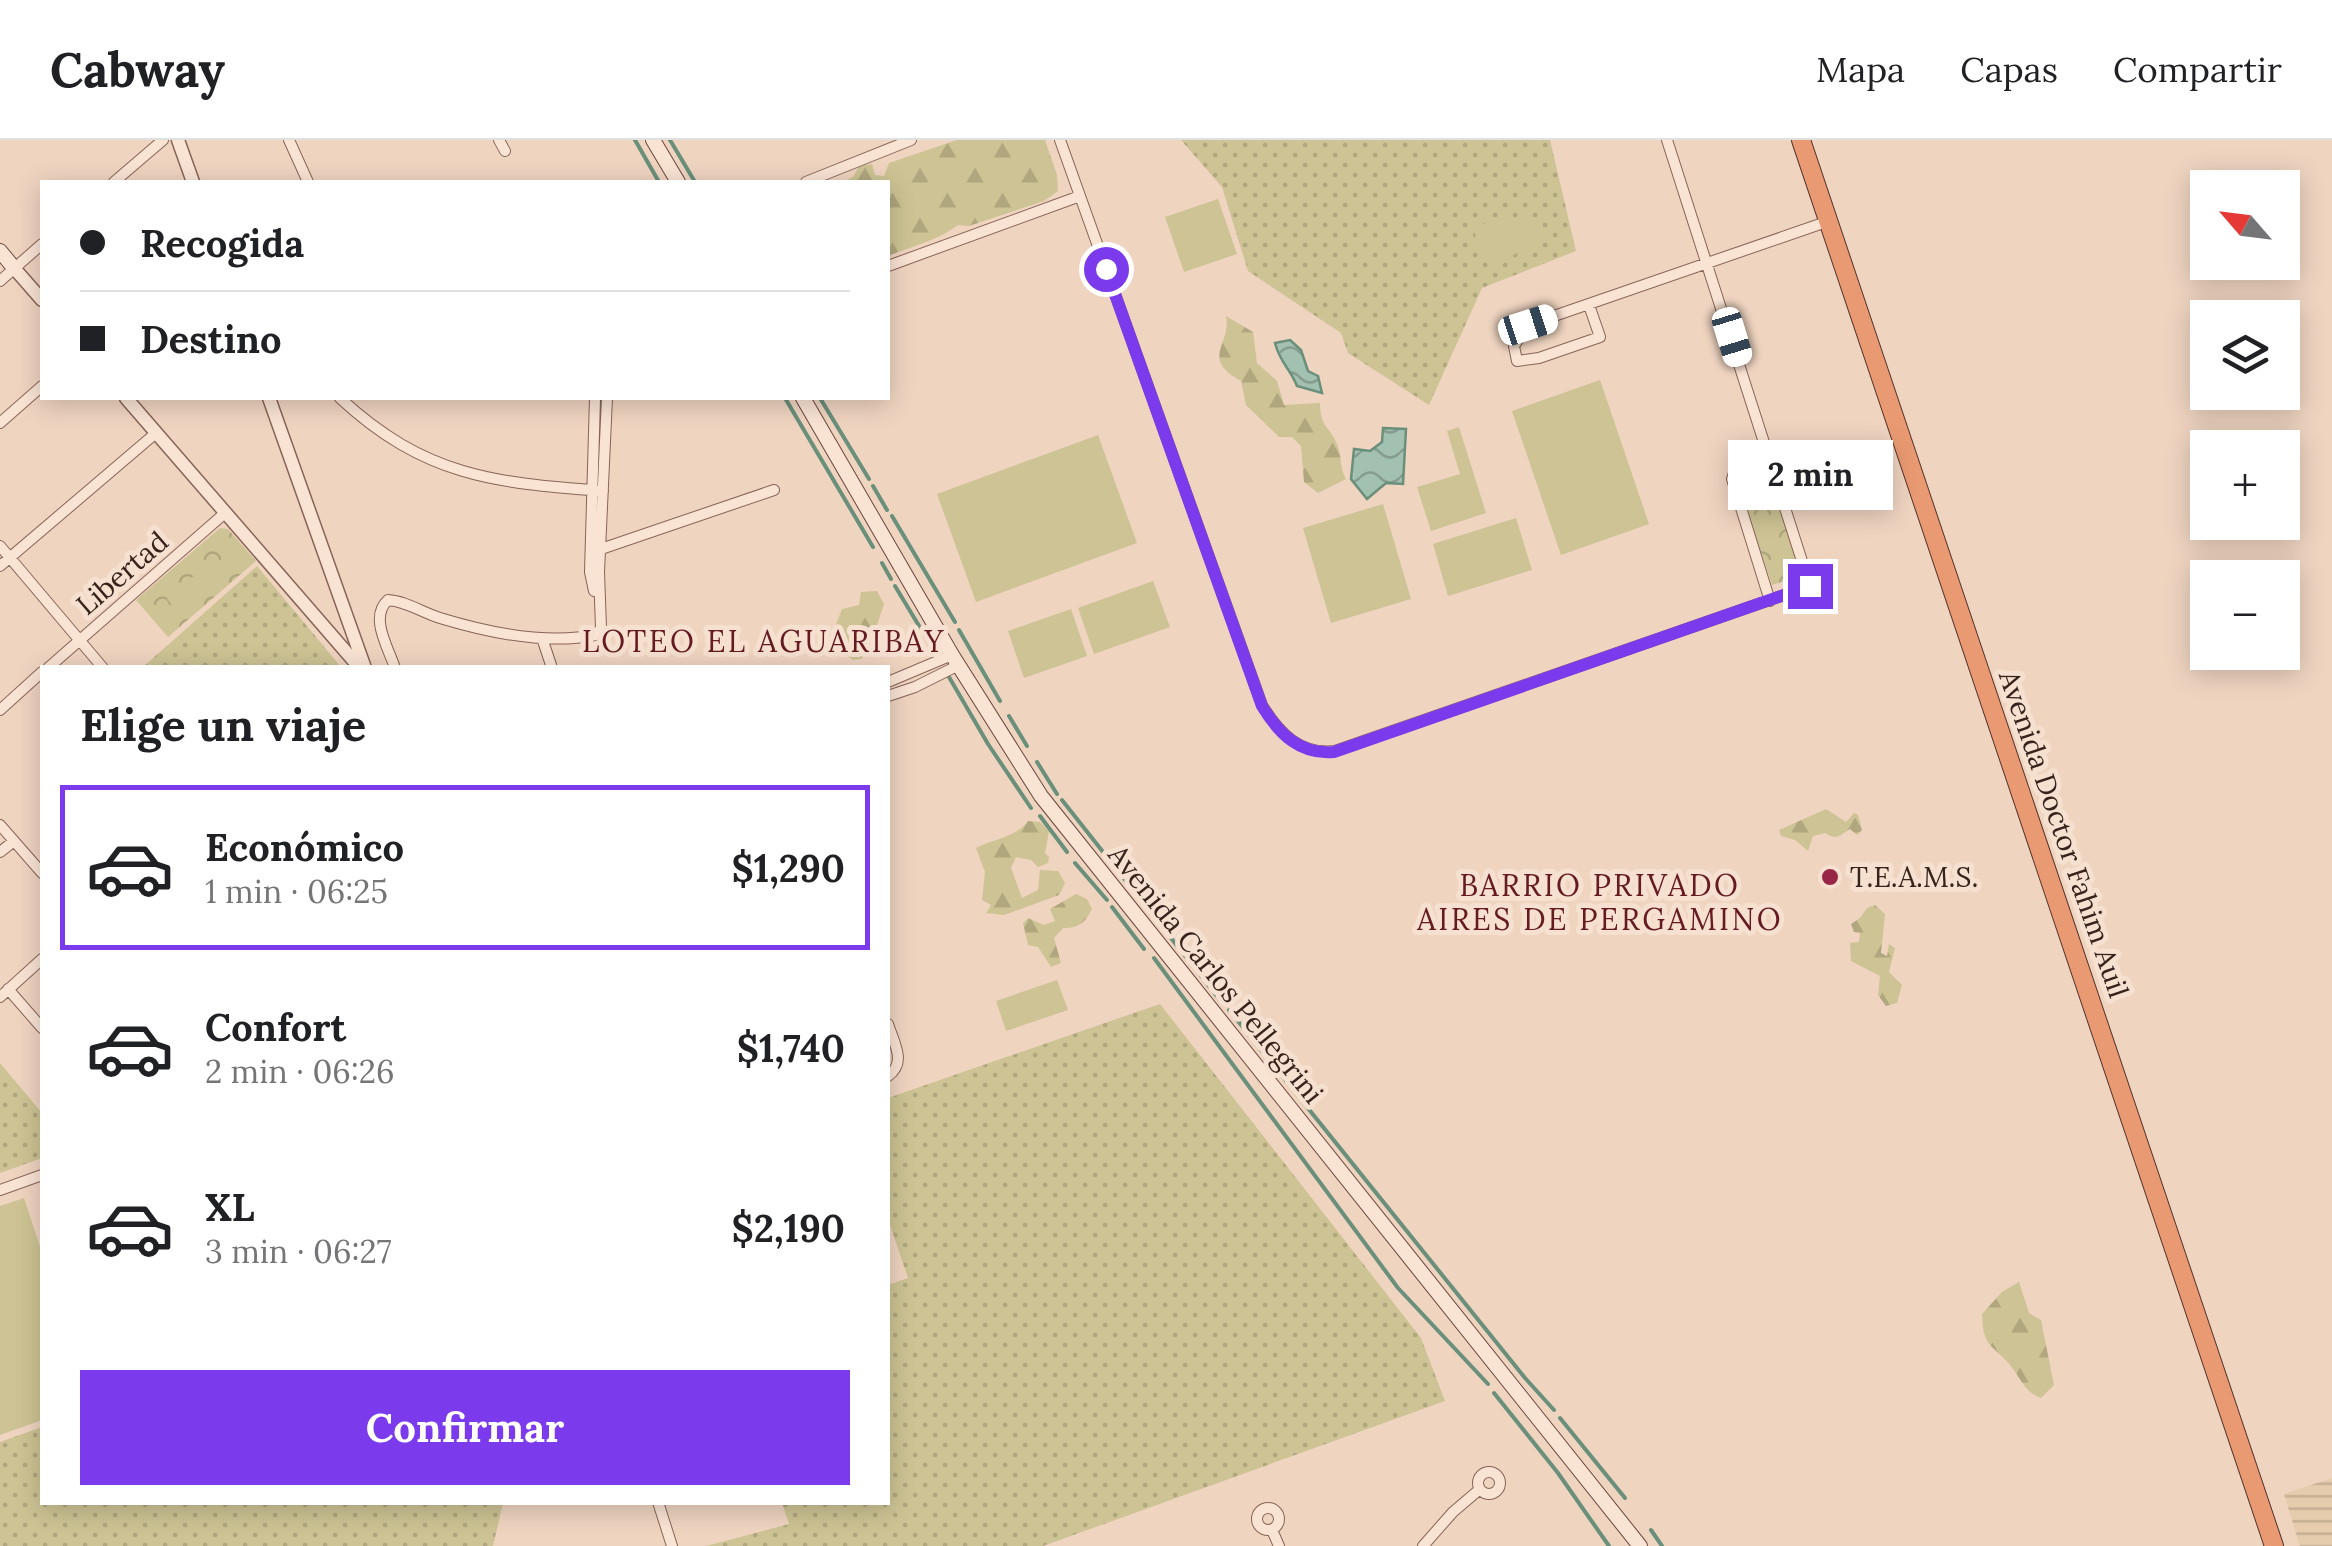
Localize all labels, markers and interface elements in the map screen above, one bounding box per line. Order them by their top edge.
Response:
text: Cabway [50,39,225,100]
text: Mapa [1816,47,1905,92]
text: Capas [1960,47,2058,92]
text: Compartir [2113,47,2282,92]
north arrow [2190,170,2300,280]
map controls [2190,170,2300,670]
text: Recogida [140,219,304,267]
route start [1084,247,1129,292]
button: layers [2190,300,2300,410]
car [1495,301,1561,349]
car [1709,304,1755,370]
text: Destino [140,315,282,363]
button: + [2190,430,2300,540]
callout: 2 min [1728,441,1892,511]
text: 2 min [1768,454,1853,495]
street label: Libertad [69,523,175,623]
button: − [2190,560,2300,670]
route end [1788,564,1833,609]
district label: LOTEO EL AGUARIBAY [582,622,946,660]
street label: Avenida Doctor Fahim Auil [1991,665,2137,1002]
text: Elige un viaje [80,696,366,753]
icon: car [85,823,175,913]
text: Económico [205,823,404,871]
street label: Avenida Carlos Pellegrini [1100,837,1331,1111]
text: $1,290 [731,844,845,892]
place label: T.E.A.M.S. [1850,859,1978,895]
district label: BARRIO PRIVADO AIRES DE PERGAMINO [1416,866,1783,938]
marker: T.E.A.M.S. [1819,866,1841,888]
text: 1 min · 06:25 [205,871,388,912]
icon: car [85,1003,175,1093]
text: Confort [205,1003,346,1051]
text: $1,740 [737,1024,845,1072]
text: 2 min · 06:26 [205,1051,395,1092]
icon: car [85,1183,175,1273]
text: XL [205,1183,255,1231]
text: $2,190 [731,1204,845,1252]
text: 3 min · 06:27 [205,1231,391,1272]
button: Confirmar [80,1370,850,1485]

